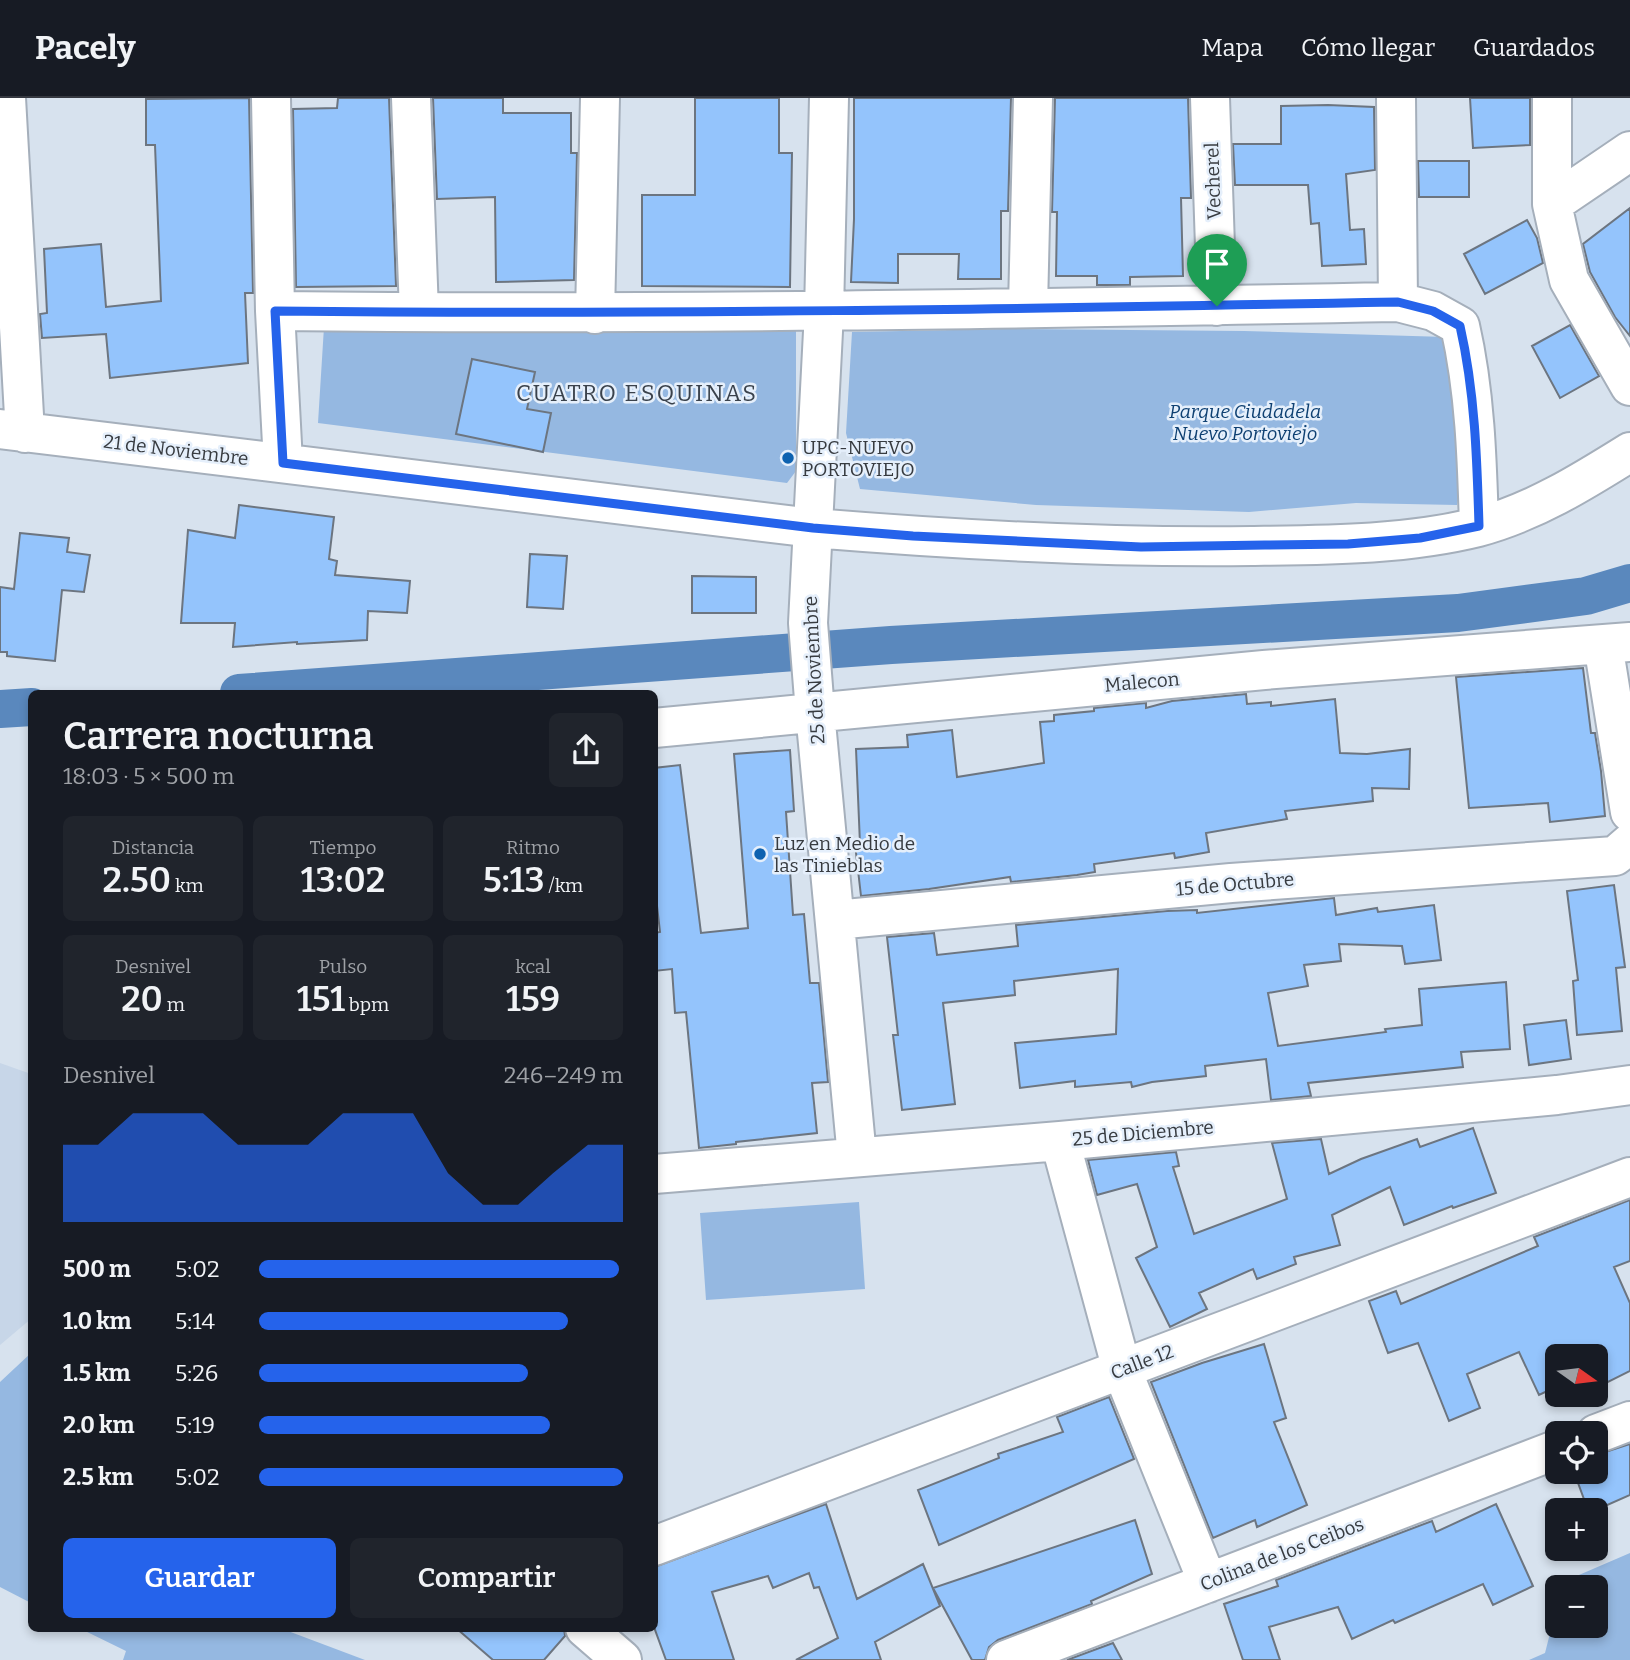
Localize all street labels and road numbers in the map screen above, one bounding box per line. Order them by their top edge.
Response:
street label: Vecherel [1200,142,1226,220]
street label: 21 de Noviembre [102,430,250,470]
street label: 25 de Noviembre [799,595,829,745]
street label: Malecon [1104,667,1180,697]
street label: 15 de Octubre [1175,867,1295,901]
street label: 25 de Diciembre [1071,1115,1215,1151]
street label: Calle 12 [1107,1340,1177,1384]
street label: Colina de los Ceibos [1197,1512,1367,1596]

